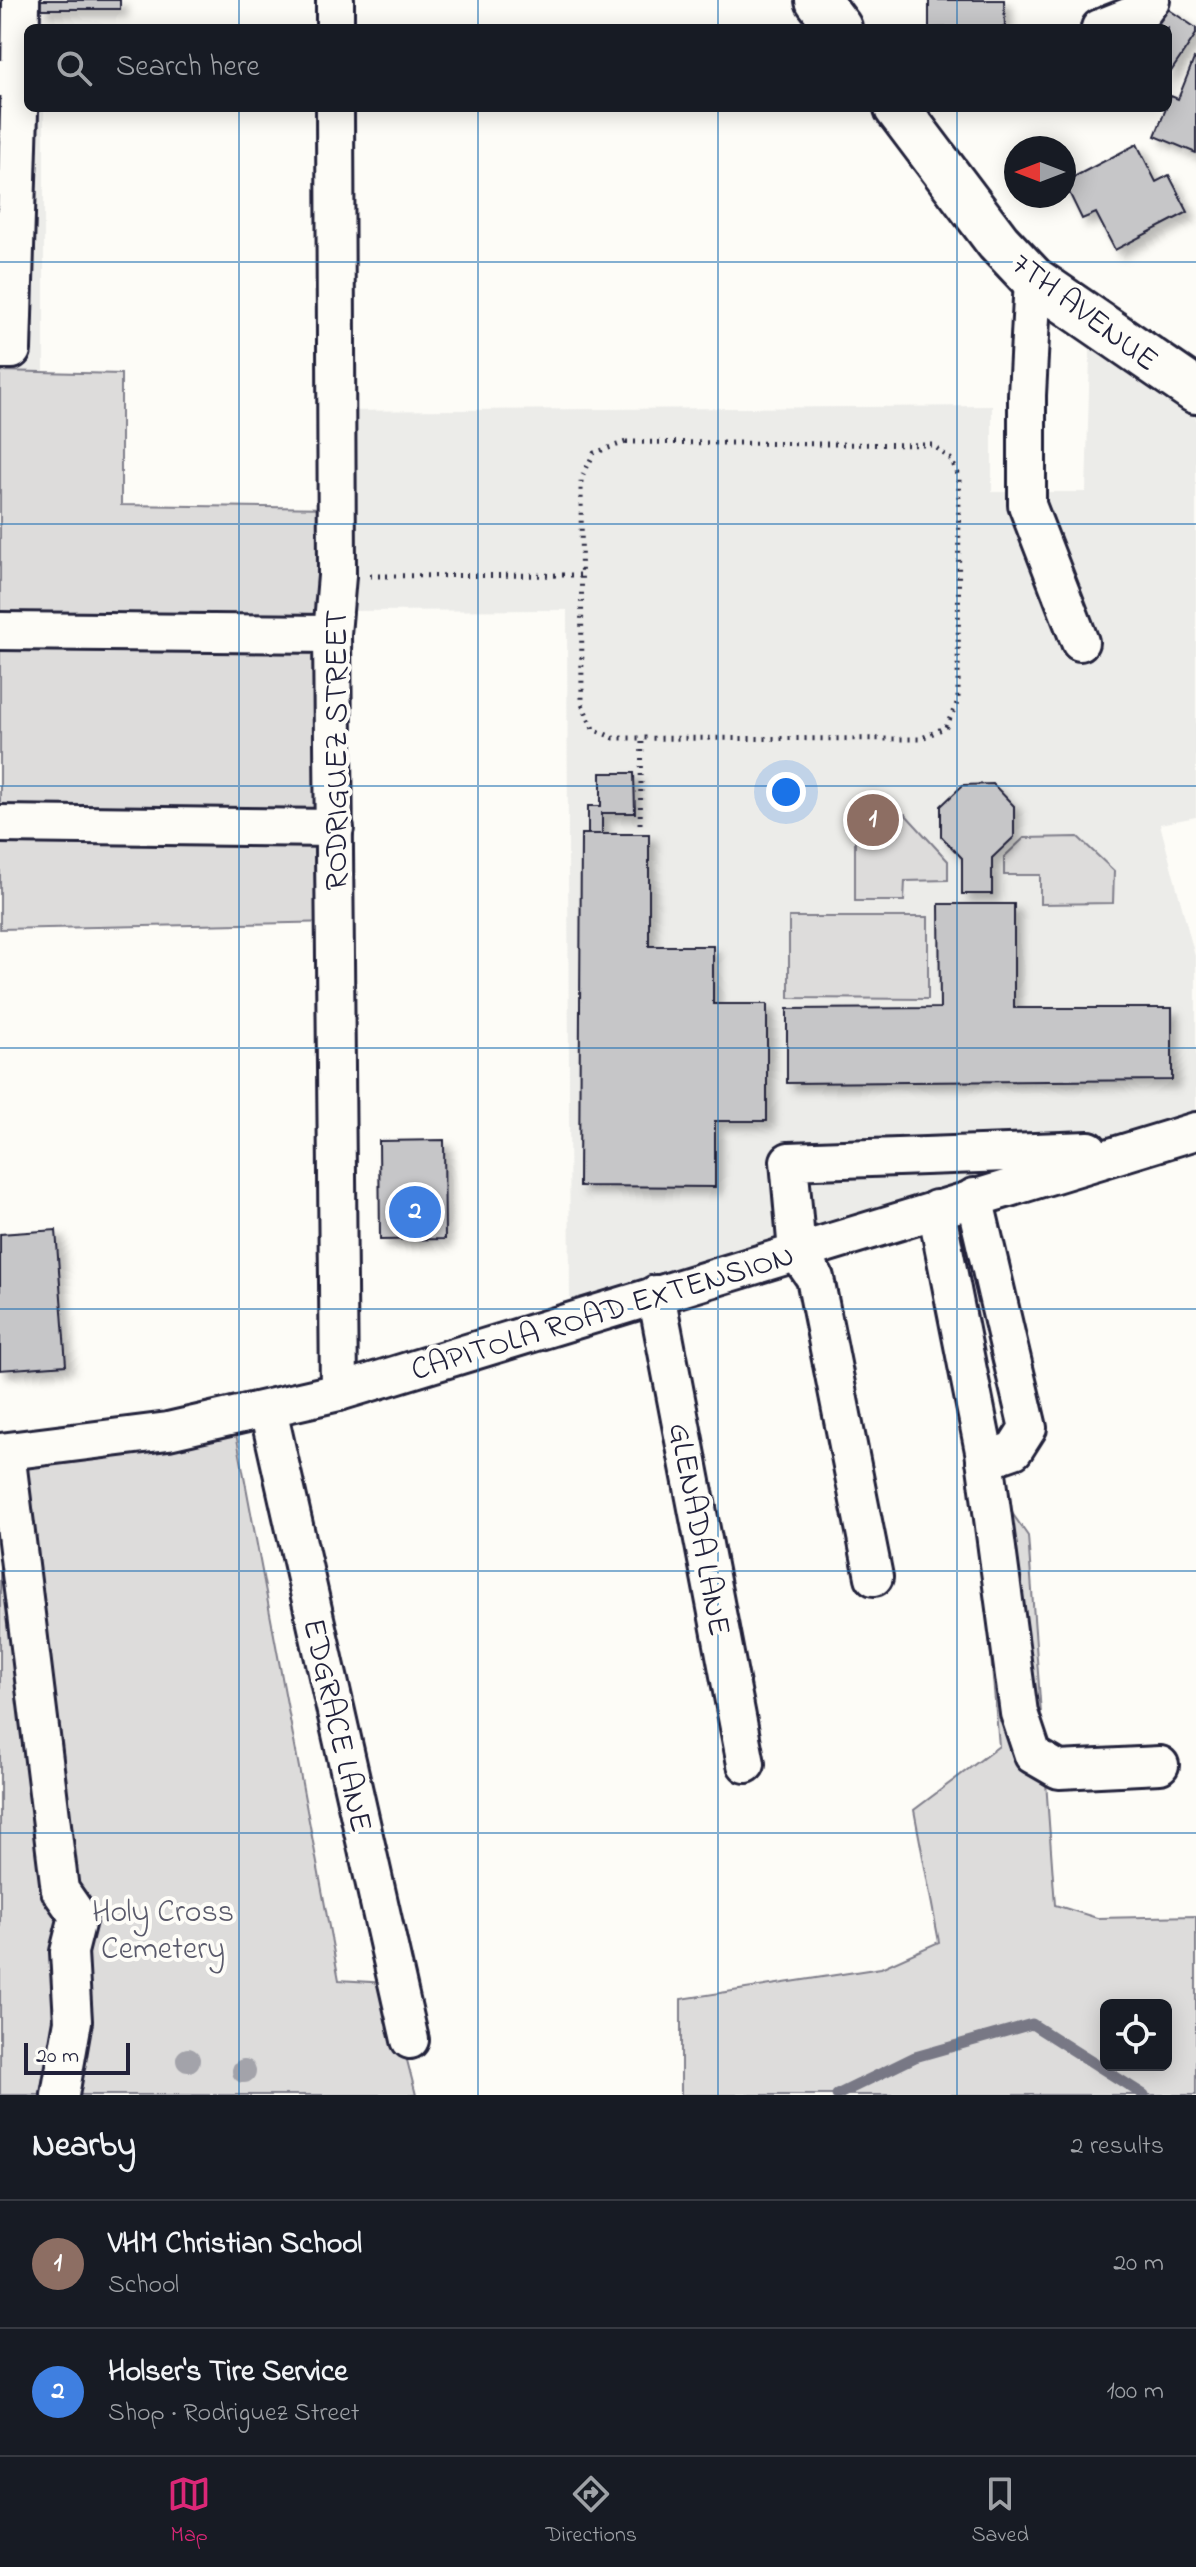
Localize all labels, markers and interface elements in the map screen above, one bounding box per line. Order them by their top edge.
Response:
search box [24,24,1172,112]
icon: search [52,46,96,90]
text: Search here [116,46,260,90]
north arrow [1004,136,1076,208]
street label: 7TH AVENUE [1000,243,1167,385]
street label: RODRIGUEZ STREET [315,610,362,890]
your location [766,772,806,812]
pin: 1 [847,790,899,850]
pin: 2 [389,1182,441,1242]
street label: CAPITOLA ROAD EXTENSION [406,1234,800,1395]
street label: GLENADA LANE [654,1419,741,1640]
street label: EDGRACE LANE [288,1614,383,1837]
park label: Holy Cross Cemetery [92,1890,234,1974]
map controls [1100,1999,1172,2071]
button: locate [1100,1999,1172,2071]
scale bar [24,2039,130,2075]
text: 20 m [36,2041,79,2073]
text: Nearby [32,2122,136,2172]
text: 2 results [1071,2128,1164,2166]
text: VHM Christian School [108,2223,362,2267]
text: 1 [54,2245,62,2283]
text: 20 m [1113,2245,1164,2283]
text: School [108,2267,179,2305]
text: Holser's Tire Service [108,2351,348,2395]
text: 2 [52,2373,64,2411]
text: 100 m [1107,2373,1164,2411]
text: Shop · Rodriguez Street [108,2395,360,2433]
tab: Map [167,2472,211,2552]
tab: Directions [546,2472,637,2552]
tab: Saved [971,2472,1029,2552]

